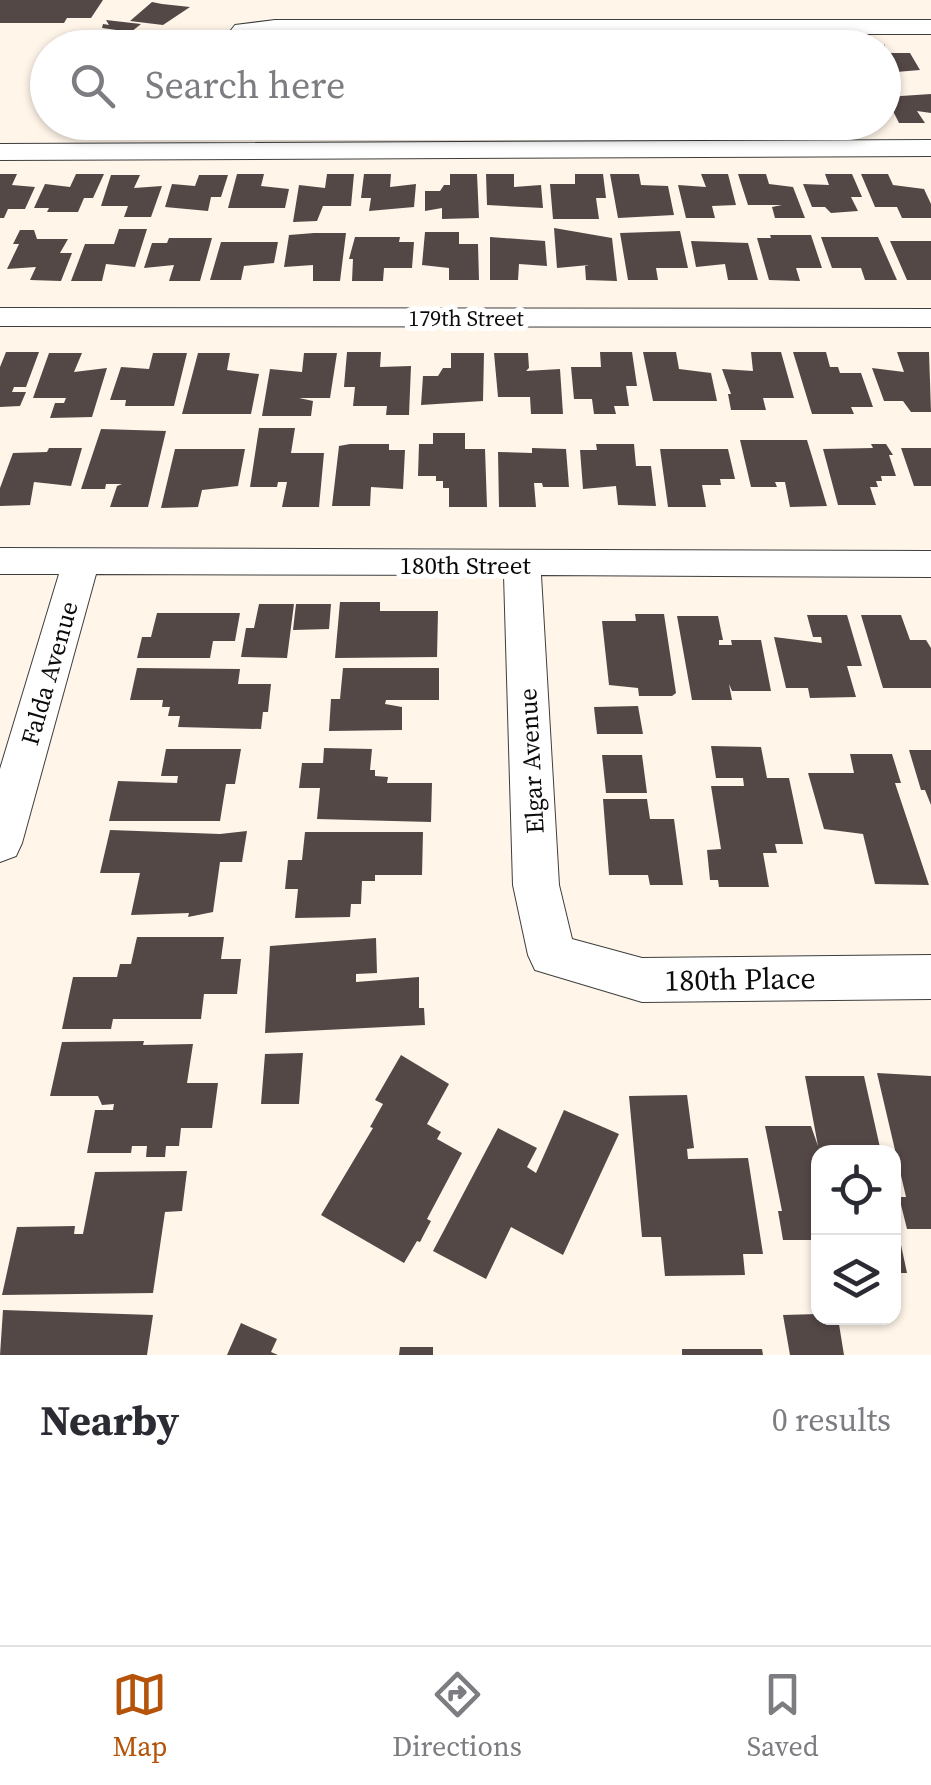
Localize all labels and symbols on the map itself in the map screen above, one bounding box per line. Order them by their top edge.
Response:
street label: 179th Street [408,303,525,333]
street label: 180th Street [399,548,531,582]
street label: Falda Avenue [12,597,86,749]
street label: Elgar Avenue [510,687,552,835]
street label: 180th Place [664,957,816,1001]

